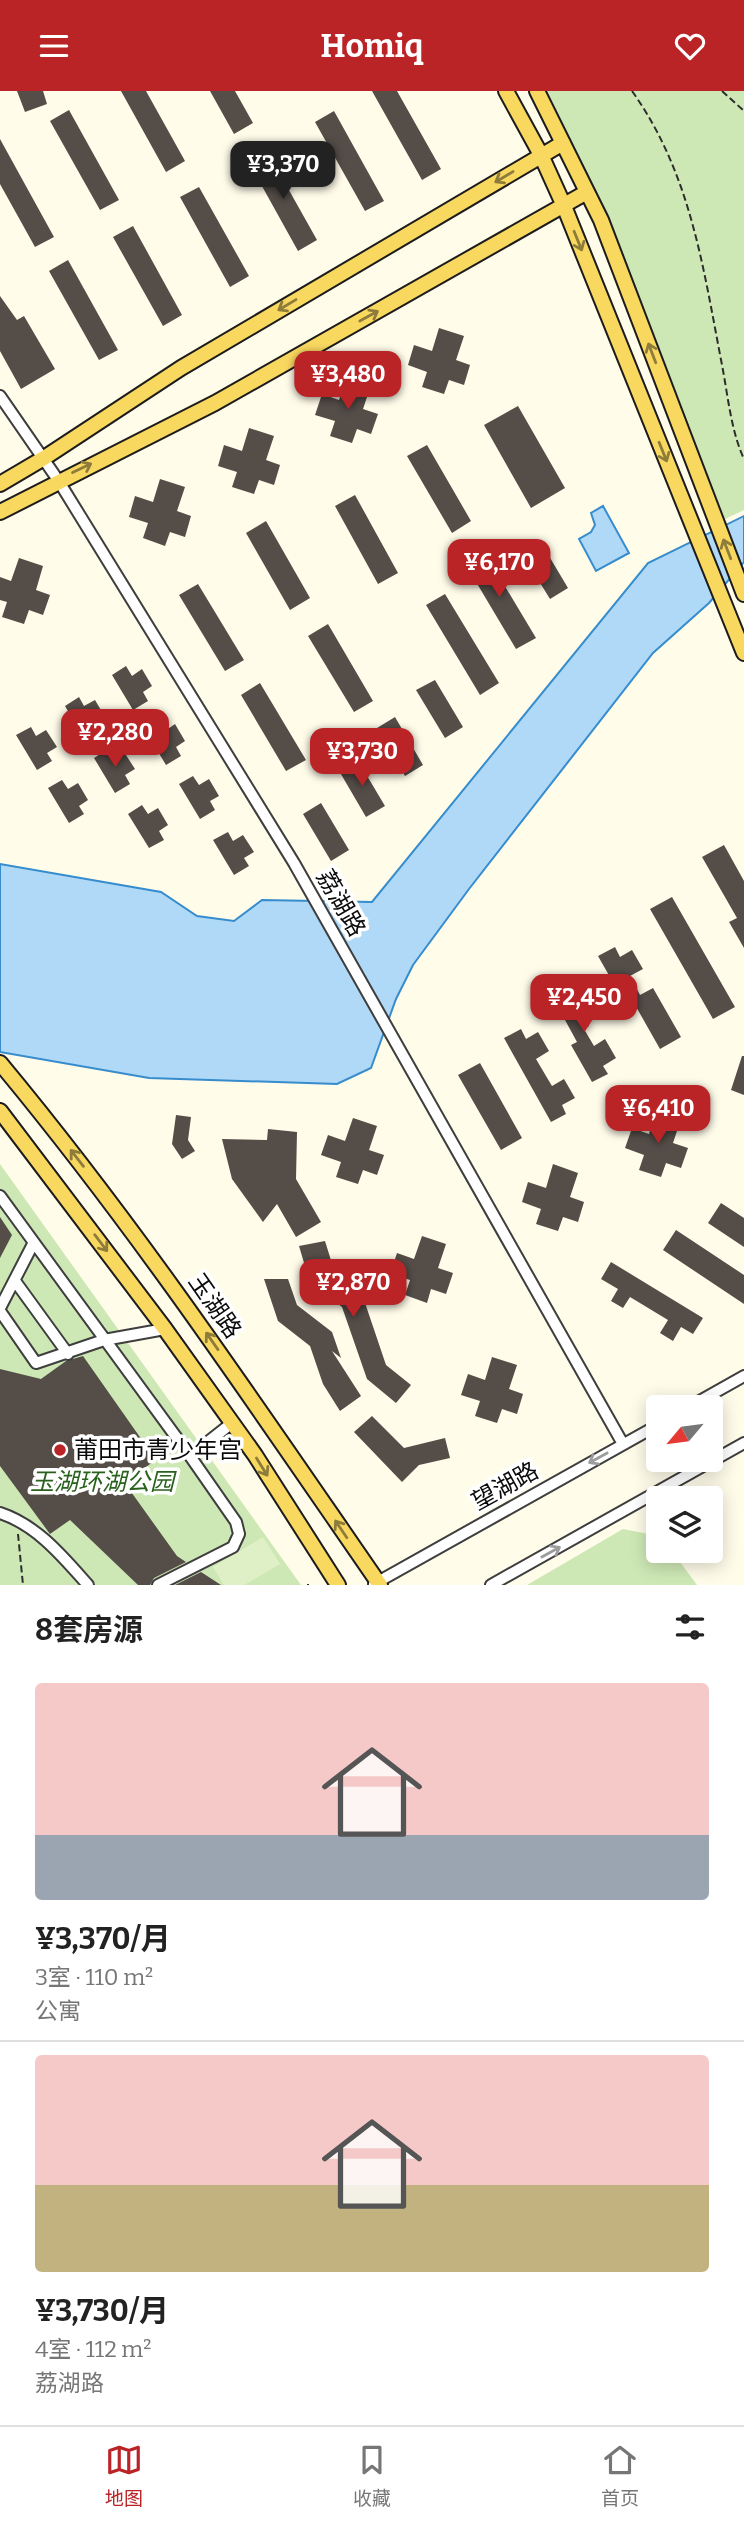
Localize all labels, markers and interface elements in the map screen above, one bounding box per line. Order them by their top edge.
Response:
icon: menu [35,27,73,65]
text: Homiq [321,27,423,65]
icon: heart [671,27,709,65]
pin: ¥3,370 [226,141,340,201]
text: ¥3,370 [246,150,320,178]
one-way arrow [495,170,515,184]
one-way arrow [572,230,585,251]
one-way arrow [278,298,298,312]
one-way arrow [359,309,379,323]
one-way arrow [644,342,657,364]
pin: ¥3,480 [291,351,405,411]
text: ¥3,480 [310,360,386,388]
one-way arrow [657,440,670,462]
one-way arrow [71,461,92,475]
pin: ¥6,170 [442,539,556,599]
one-way arrow [719,539,732,561]
text: ¥6,170 [463,548,535,576]
pin: ¥2,280 [58,709,172,769]
text: ¥2,280 [77,718,153,746]
pin: ¥3,730 [305,729,419,788]
text: ¥3,730 [326,737,398,765]
street label: 荔湖路 [311,865,371,941]
pin: ¥2,450 [527,975,641,1034]
text: ¥2,450 [546,983,622,1011]
pin: ¥6,410 [601,1086,715,1145]
text: ¥6,410 [621,1094,695,1122]
one-way arrow [70,1149,85,1168]
one-way arrow [93,1233,108,1252]
pin: ¥2,870 [296,1259,410,1319]
street label: 玉湖路 [183,1268,247,1344]
text: ¥2,870 [316,1268,391,1296]
one-way arrow [205,1332,219,1351]
north arrow [646,1395,723,1472]
map controls [646,1395,723,1563]
place label: 莆田市青少年宫 [74,1436,242,1464]
marker: 莆田市青少年宫 [52,1442,68,1458]
one-way arrow [589,1451,609,1465]
street label: 望湖路 [467,1456,543,1516]
one-way arrow [256,1457,270,1477]
park label: 玉湖环湖公园 [30,1468,177,1496]
button: layers [646,1486,723,1563]
one-way arrow [334,1520,348,1539]
one-way arrow [540,1545,560,1559]
icon: filters [671,1608,709,1646]
text: 8套房源 [35,1612,143,1648]
icon: home [309,1729,435,1855]
text: ¥3,370/月 [35,1921,171,1957]
text: 3室 · 110 m² [35,1963,153,1991]
text: 公寓 [35,1997,81,2025]
icon: home [309,2101,435,2227]
text: ¥3,730/月 [35,2293,169,2329]
text: 4室 · 112 m² [35,2335,151,2363]
text: 荔湖路 [35,2369,104,2397]
tab: 地图 [105,2441,143,2510]
tab: 收藏 [353,2441,391,2510]
tab: 首页 [601,2441,639,2510]

